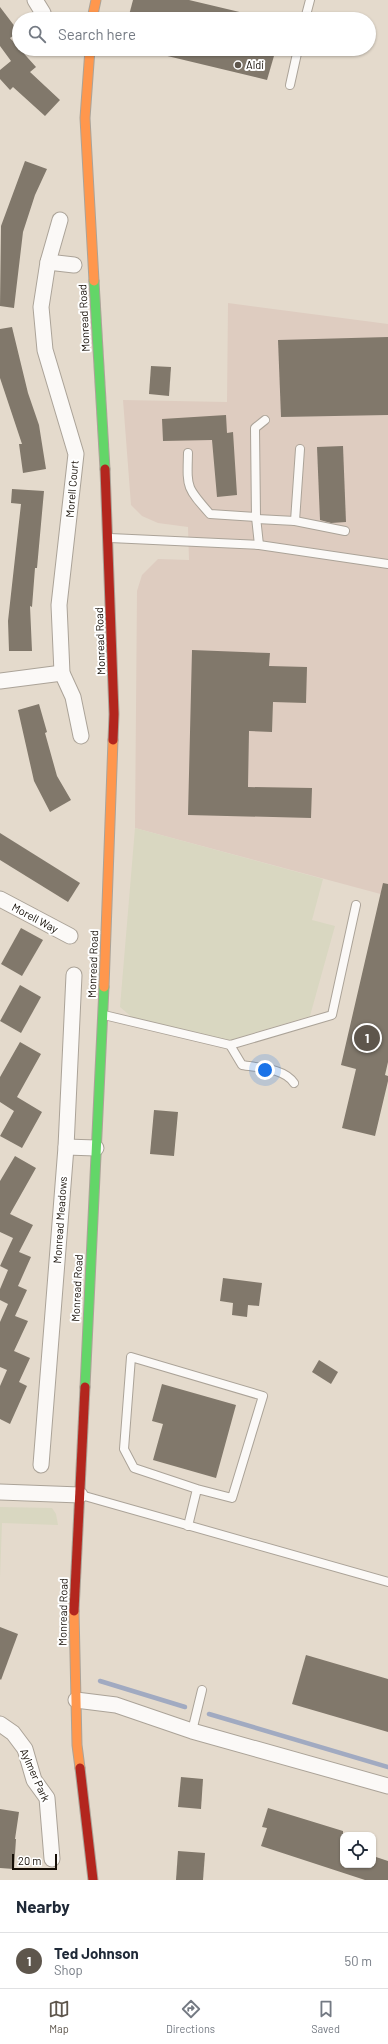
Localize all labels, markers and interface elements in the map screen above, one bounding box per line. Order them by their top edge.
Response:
search box [12,12,376,56]
icon: search [26,23,48,45]
text: Search here [58,25,136,43]
place label: Aldi [246,58,264,71]
marker: Aldi [233,60,243,70]
street label: Monread Road [75,284,92,352]
street label: Morell Court [63,460,80,518]
street label: Monread Road [92,607,107,675]
street label: Morell Way [10,900,61,935]
street label: Monread Road [85,930,100,998]
pin: 1 [354,1023,380,1053]
your location [255,1060,275,1080]
street label: Monread Meadows [50,1176,69,1264]
street label: Monread Road [68,1254,85,1322]
street label: Monread Road [55,1578,70,1646]
street label: Aylmer Park [18,1746,53,1804]
map controls [340,1832,376,1868]
button: locate [340,1832,376,1868]
scale bar [12,1852,57,1871]
text: 20 m [18,1854,41,1867]
text: Nearby [16,1896,70,1916]
text: Ted Johnson [54,1944,139,1962]
text: 1 [27,1953,31,1969]
text: 50 m [345,1953,372,1969]
text: Shop [54,1962,83,1978]
tab: Map [48,1998,70,2035]
tab: Directions [166,1998,215,2035]
tab: Saved [311,1998,340,2035]

